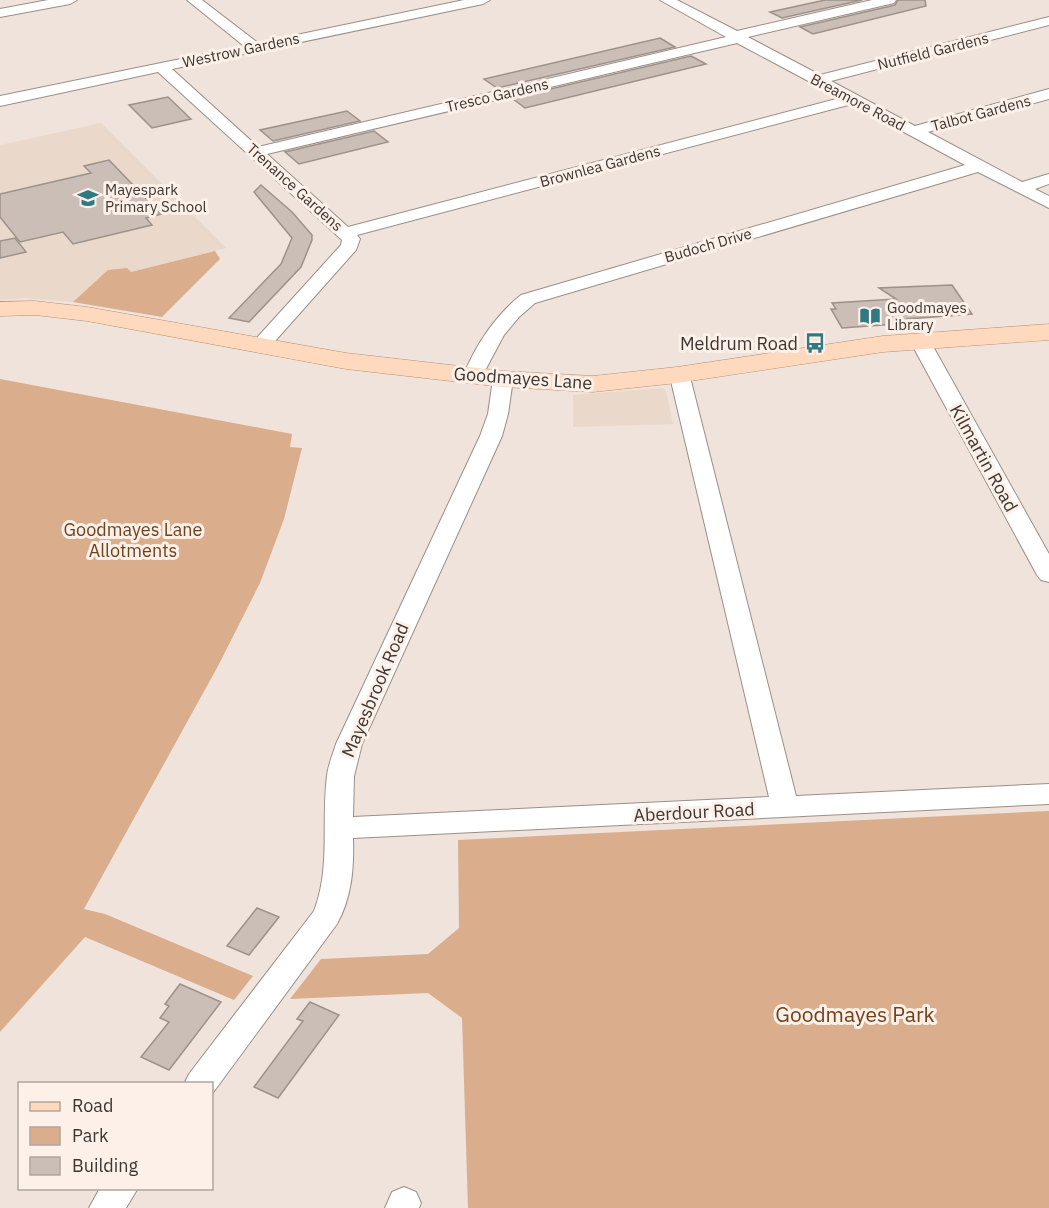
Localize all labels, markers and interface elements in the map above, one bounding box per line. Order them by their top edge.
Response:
street label: Westrow Gardens [181,28,301,72]
street label: Nutfield Gardens [875,28,991,74]
street label: Breamore Road [807,69,909,135]
street label: Tresco Gardens [444,74,550,116]
street label: Talbot Gardens [929,91,1033,135]
street label: Trenance Gardens [243,139,347,235]
street label: Brownlea Gardens [538,141,662,191]
place label: Mayespark Primary School [105,180,207,216]
school or university icon: Mayespark Primary School [76,186,100,210]
street label: Budoch Drive [662,223,754,267]
place label: Goodmayes Library [887,298,967,334]
library icon: Goodmayes Library [858,304,882,328]
bus stop icon: Meldrum Road [803,331,827,355]
place label: Meldrum Road [680,332,798,355]
street label: Goodmayes Lane [453,362,593,394]
street label: Kilmartin Road [945,400,1023,516]
park label: Goodmayes Lane Allotments [64,518,203,562]
street label: Mayesbrook Road [336,619,414,761]
street label: Aberdour Road [633,797,755,827]
park label: Goodmayes Park [775,1000,935,1028]
legend [18,1082,213,1190]
text: Road [72,1094,113,1117]
text: Park [72,1124,109,1147]
text: Building [72,1154,139,1177]

